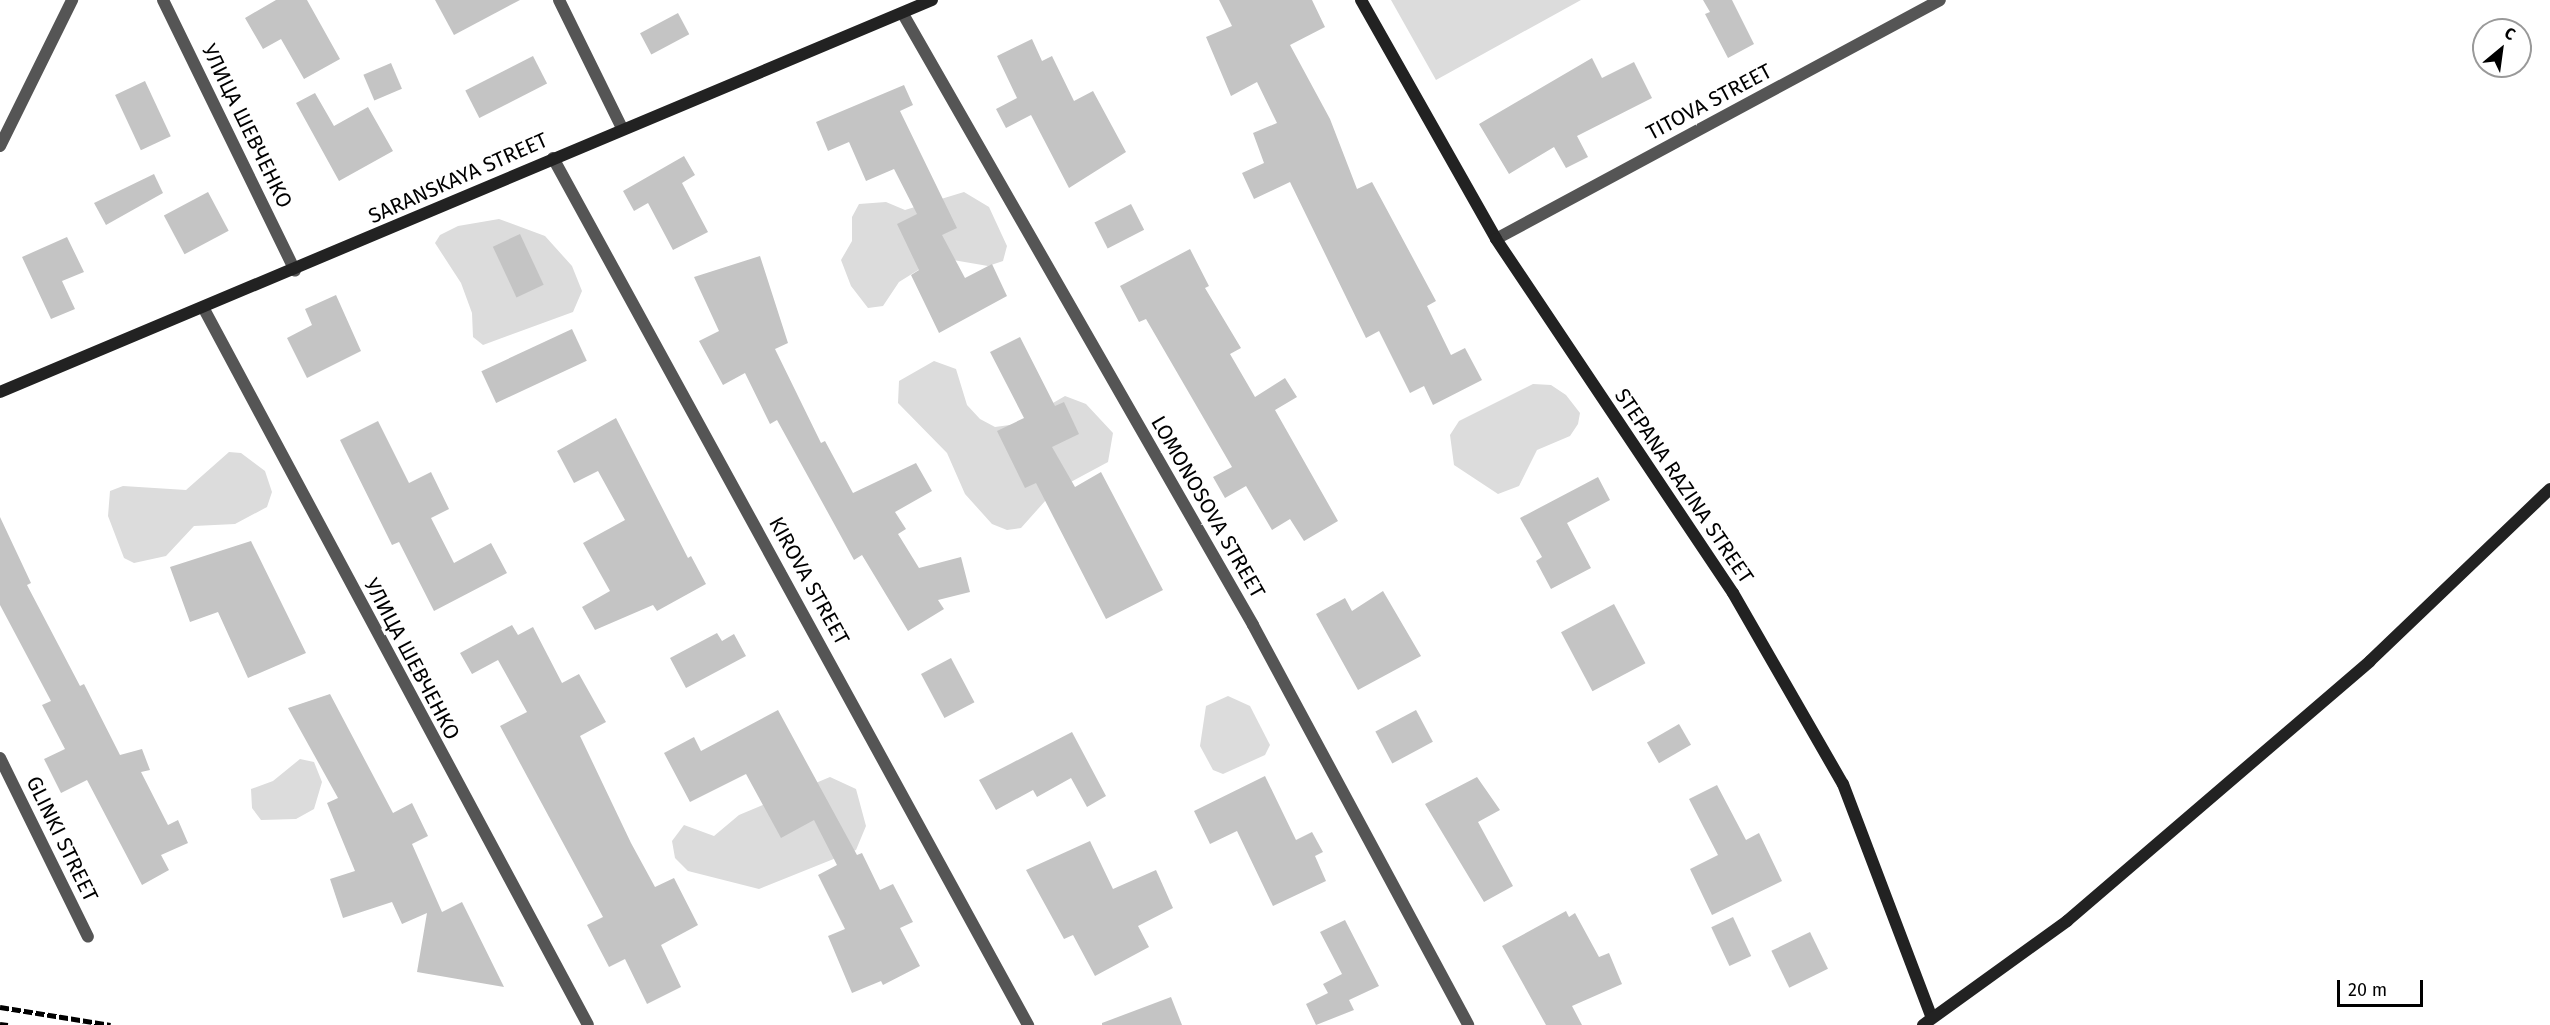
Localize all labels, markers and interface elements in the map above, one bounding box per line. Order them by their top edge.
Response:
north arrow [2472,18,2532,78]
text: С [2501,23,2519,44]
street label: УЛИЦА ШЕВЧЕНКО [196,40,298,212]
street label: TITOVA STREET [1642,58,1776,146]
street label: SARANSKAYA STREET [365,127,551,229]
street label: STEPANA RAZINA STREET [1609,384,1759,588]
street label: LOMONOSOVA STREET [1146,411,1270,603]
street label: KIROVA STREET [763,513,855,649]
street label: УЛИЦА ШЕВЧЕНКО [359,574,465,744]
street label: GLINKI STREET [21,772,103,906]
scale bar [2340,968,2426,1006]
text: 20 m [2348,979,2387,1001]

